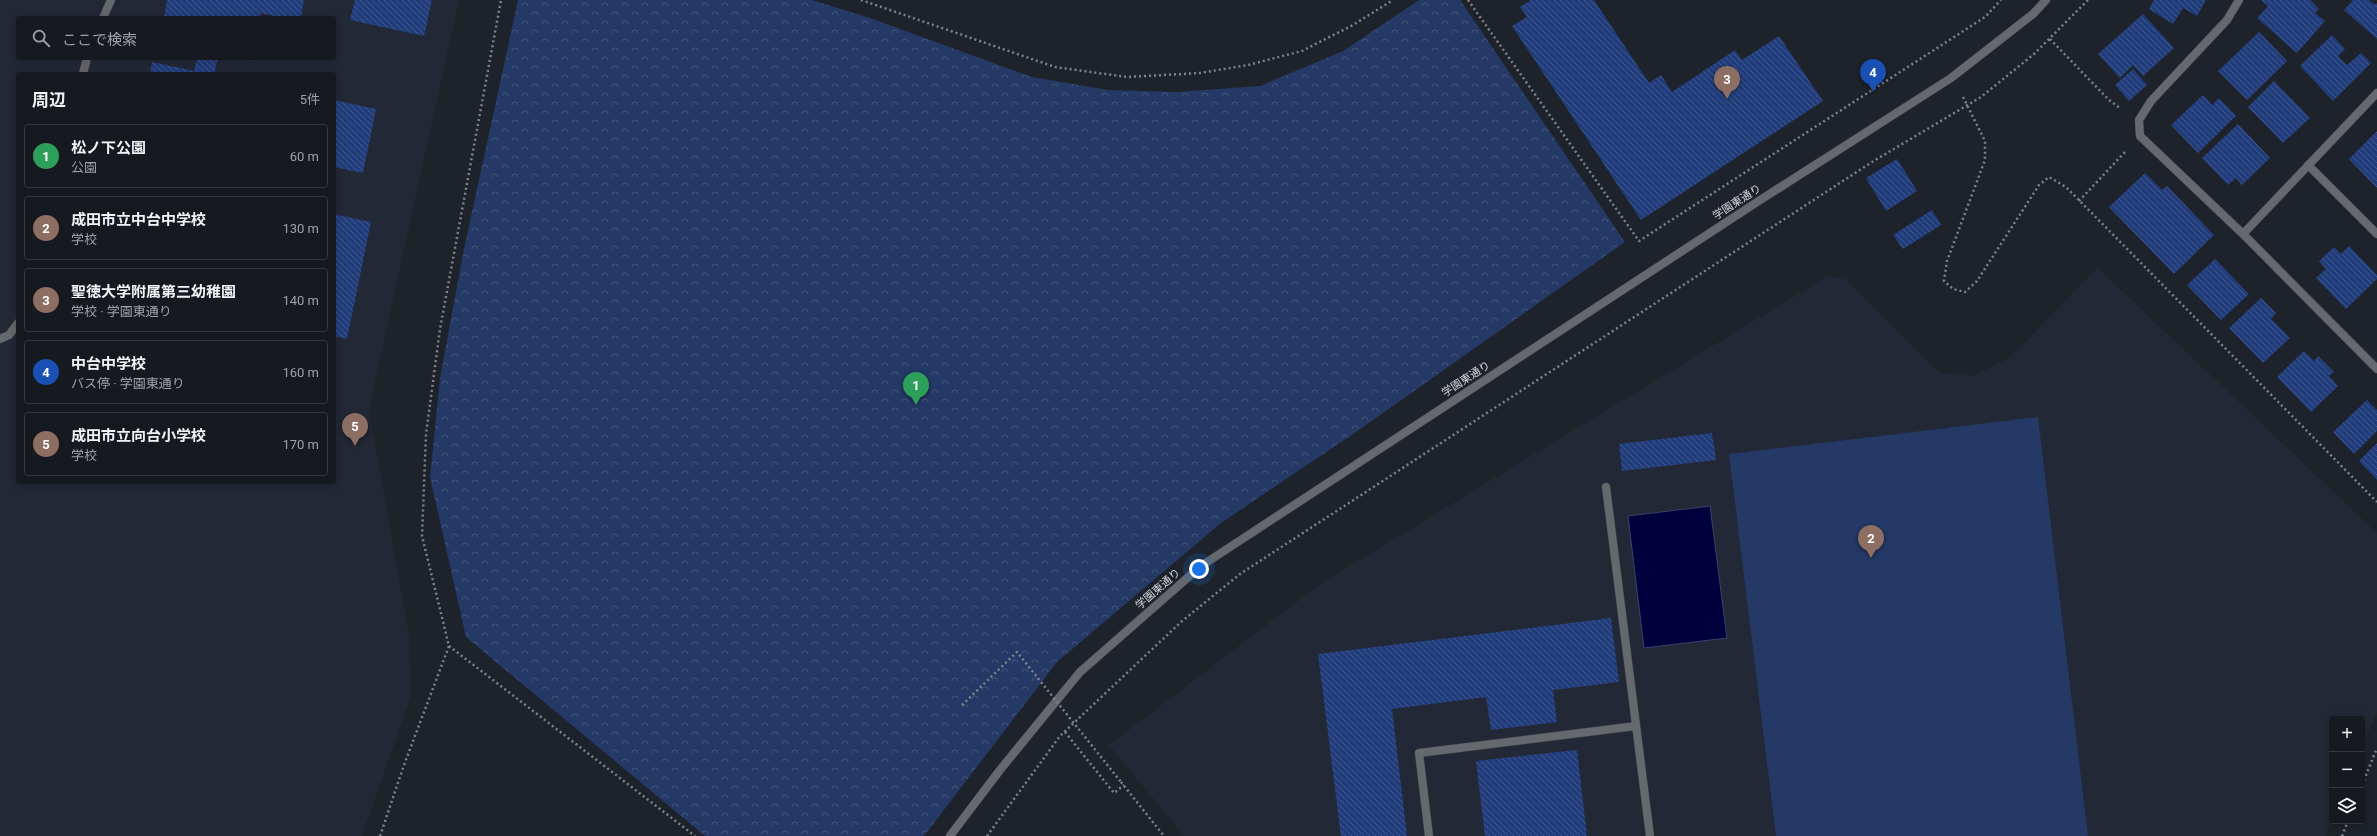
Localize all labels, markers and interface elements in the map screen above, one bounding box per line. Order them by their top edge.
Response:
search box [16,16,336,60]
icon: search [30,27,52,49]
text: ここで検索 [62,31,137,49]
pin: 4 [1860,59,1886,92]
pin: 3 [1714,66,1740,99]
text: 周辺 [32,90,66,110]
text: 5件 [300,92,320,107]
text: 松ノ下公園 [71,139,146,157]
text: 1 [42,149,50,164]
text: 60 m [290,149,319,164]
text: 公園 [71,160,97,175]
street label: 学園東通り [1710,182,1764,222]
text: 成田市立中台中学校 [71,211,206,229]
text: 2 [42,221,50,236]
text: 130 m [282,221,319,236]
text: 学校 [71,232,97,247]
text: 聖徳大学附属第三幼稚園 [71,283,236,301]
text: 3 [42,293,50,308]
text: 140 m [282,293,319,308]
text: 学校 · 学園東通り [71,304,172,319]
text: 中台中学校 [71,355,146,373]
street label: 学園東通り [1439,359,1493,399]
text: 4 [42,365,50,380]
text: 160 m [282,365,319,380]
pin: 1 [903,372,929,405]
text: バス停 · 学園東通り [71,376,185,391]
pin: 5 [342,413,368,446]
text: 成田市立向台小学校 [71,427,206,445]
text: 5 [42,437,50,452]
text: 170 m [282,437,319,452]
text: 学校 [71,448,97,463]
pin: 2 [1858,525,1884,558]
your location [1189,559,1209,579]
street label: 学園東通り [1133,566,1183,612]
map controls [2329,716,2365,824]
button: + [2329,716,2365,752]
button: − [2329,752,2365,788]
button: layers [2329,788,2365,824]

